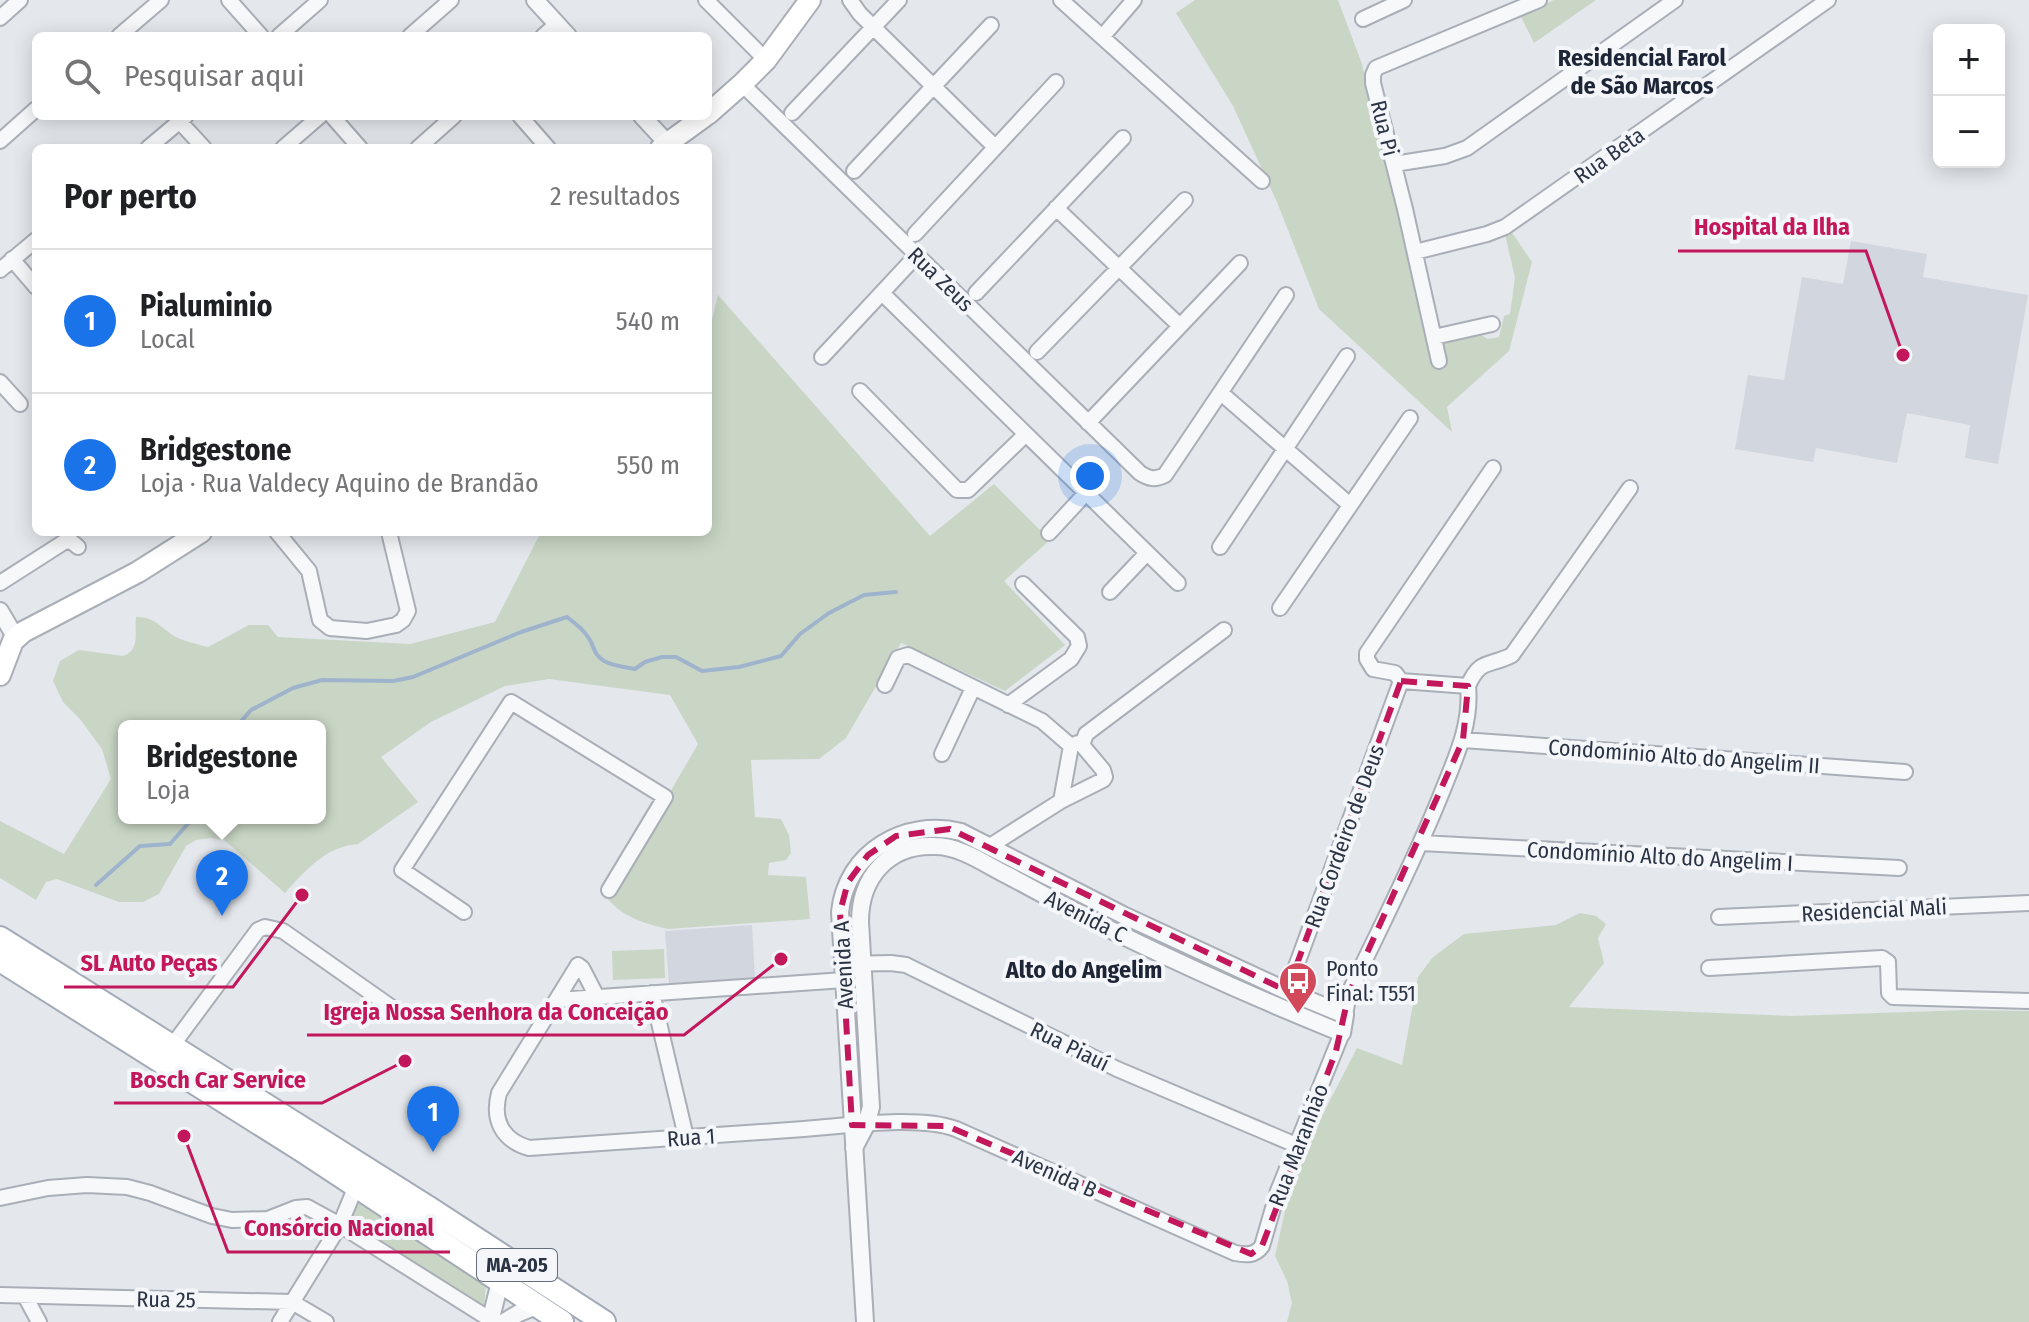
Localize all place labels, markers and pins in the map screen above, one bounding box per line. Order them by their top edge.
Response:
callout: Hospital da Ilha [1678,203,1866,251]
pin: 2 [196,850,248,916]
callout: SL Auto Peças [64,939,233,987]
place label: Ponto Final: T551 [1326,955,1416,1007]
bus stop icon: Ponto Final: T551 [1277,960,1319,1015]
callout: Igreja Nossa Senhora da Conceição [307,987,684,1035]
callout: Bosch Car Service [114,1055,322,1103]
pin: 1 [407,1086,459,1152]
callout: Consórcio Nacional [228,1204,450,1252]

